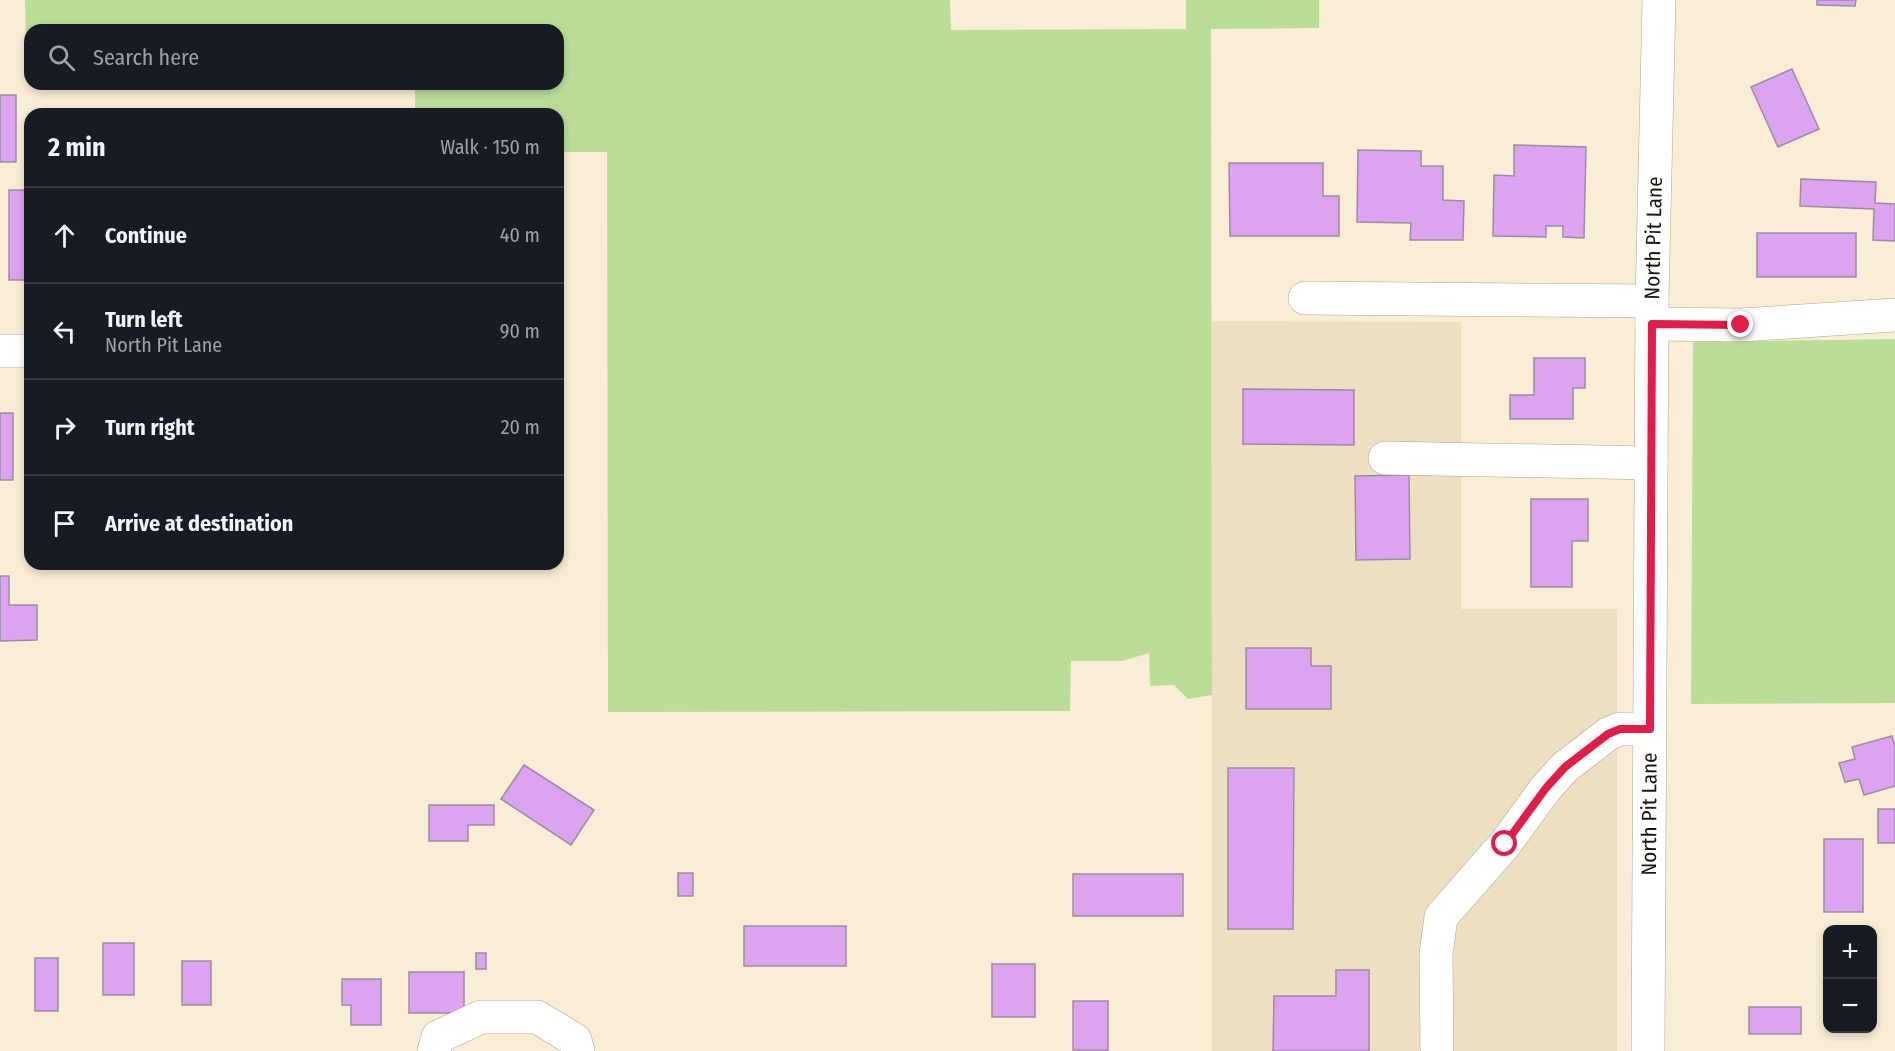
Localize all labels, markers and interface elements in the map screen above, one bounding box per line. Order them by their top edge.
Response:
search box [24,24,564,90]
icon: search [45,41,78,74]
text: Search here [93,44,199,71]
text: 2 min [48,132,106,163]
text: Walk · 150 m [440,135,540,159]
street label: North Pit Lane [1639,176,1668,300]
icon: ahead [48,219,81,252]
text: Continue [105,222,187,249]
text: 40 m [500,223,540,247]
text: Turn left [105,306,183,333]
route end [1727,311,1753,337]
icon: left [48,315,81,348]
text: 90 m [500,319,540,343]
text: North Pit Lane [105,333,222,357]
icon: right [48,411,81,444]
text: Turn right [105,414,194,441]
text: 20 m [501,415,540,439]
icon: arrive [48,507,81,540]
text: Arrive at destination [105,510,293,537]
street label: North Pit Lane [1636,752,1663,876]
route start [1491,830,1517,856]
map controls [1823,925,1877,1033]
button: + [1823,925,1877,979]
button: − [1823,979,1877,1033]

